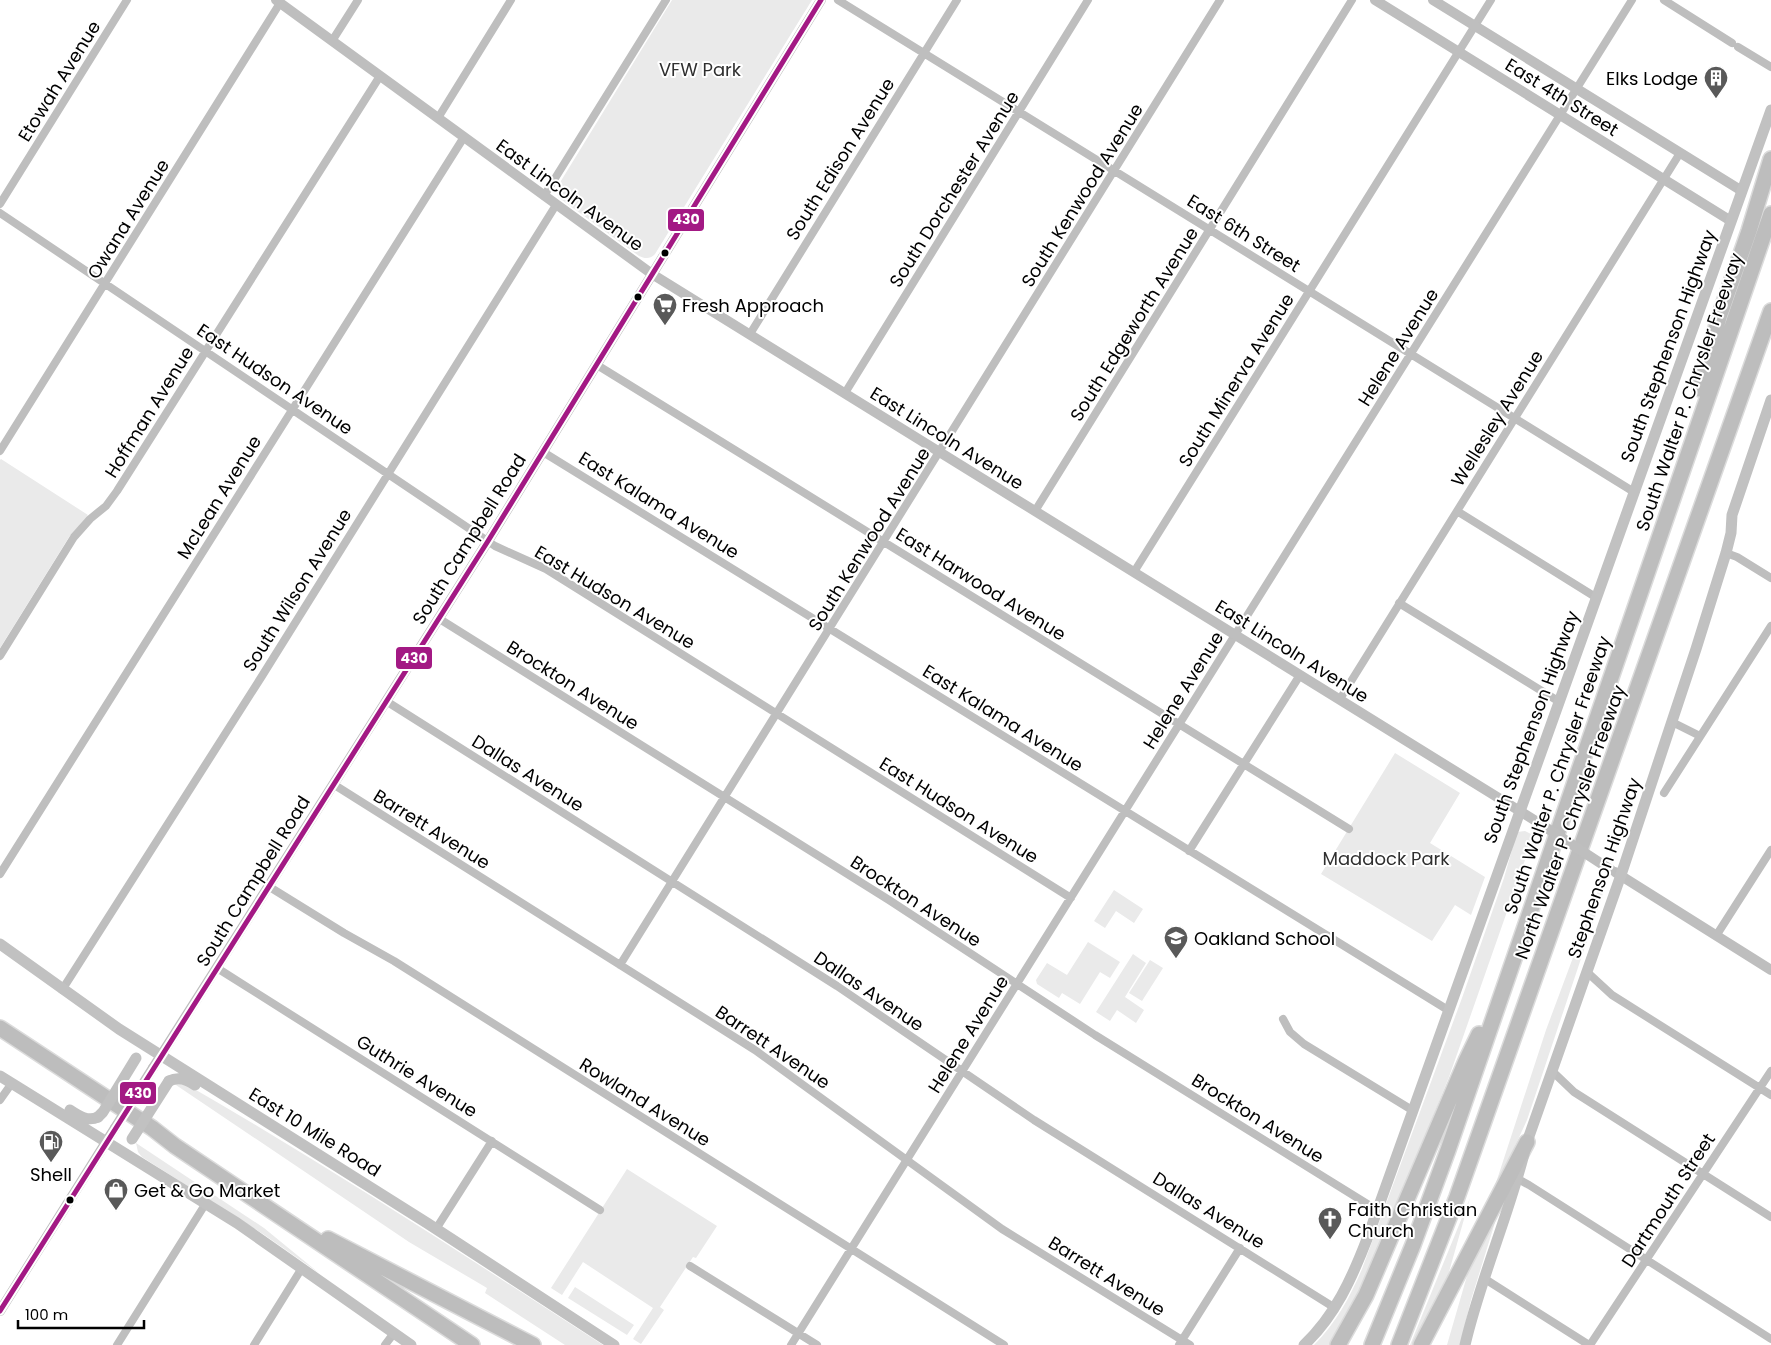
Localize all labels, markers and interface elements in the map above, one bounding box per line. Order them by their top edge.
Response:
street label: Etowah Avenue [12,16,106,146]
street label: East 4th Street [1501,52,1623,142]
park label: VFW Park [659,57,742,82]
building icon: Elks Lodge [1703,65,1729,99]
place label: Elks Lodge [1606,66,1698,91]
street label: South Edison Avenue [780,73,900,245]
street label: South Dorchester Avenue [883,86,1025,292]
street label: South Kenwood Avenue [1015,98,1149,292]
street label: East Lincoln Avenue [491,133,649,257]
street label: Owana Avenue [81,154,175,284]
street label: East 6th Street [1183,188,1305,278]
line badge: 430 [667,208,705,232]
text: 430 [672,209,700,229]
street label: South Edgeworth Avenue [1064,222,1204,426]
street label: South Stephenson Highway [1614,226,1722,466]
unlabelled marker [660,248,670,258]
street label: South Walter P. Chrysler Freeway [1630,249,1748,535]
street label: Helene Avenue [1352,283,1444,411]
street label: South Minerva Avenue [1172,288,1300,472]
unlabelled marker [633,292,643,302]
supermarket icon: Fresh Approach [652,292,678,326]
place label: Fresh Approach [682,293,824,318]
street label: East Hudson Avenue [192,317,358,441]
street label: Hoffman Avenue [99,342,199,482]
street label: Wellesley Avenue [1445,345,1549,491]
street label: East Lincoln Avenue [865,381,1029,495]
street label: McLean Avenue [171,430,267,564]
street label: South Kenwood Avenue [802,442,936,636]
street label: East Kalama Avenue [574,445,744,565]
street label: South Campbell Road [406,449,532,629]
street label: South Wilson Avenue [237,504,357,676]
street label: East Harwood Avenue [891,522,1071,646]
street label: East Hudson Avenue [530,539,700,655]
street label: East Lincoln Avenue [1210,594,1374,708]
street label: South Stephenson Highway [1477,607,1585,847]
street label: Helene Avenue [1137,626,1229,754]
street label: South Walter P. Chrysler Freeway [1498,632,1616,918]
street label: Brockton Avenue [502,634,644,736]
line badge: 430 [395,646,433,670]
text: 430 [400,648,428,668]
street label: East Kalama Avenue [918,658,1088,778]
street label: North Walter P. Chrysler Freeway [1509,681,1631,963]
street label: Dallas Avenue [467,729,589,817]
street label: East Hudson Avenue [875,751,1043,869]
street label: Stephenson Highway [1561,774,1647,962]
street label: Barrett Avenue [369,783,495,875]
street label: South Campbell Road [190,791,316,971]
park label: Maddock Park [1322,846,1450,871]
street label: Brockton Avenue [846,849,986,953]
school or university icon: Oakland School [1163,925,1189,959]
place label: Oakland School [1194,926,1335,951]
street label: Dallas Avenue [809,945,929,1037]
street label: Helene Avenue [922,970,1014,1098]
street label: Barrett Avenue [711,999,835,1095]
street label: Guthrie Avenue [352,1029,482,1123]
street label: Rowland Avenue [575,1052,715,1152]
street label: Brockton Avenue [1187,1067,1329,1169]
line badge: 430 [119,1081,157,1105]
street label: East 10 Mile Road [244,1081,386,1183]
text: 430 [124,1083,152,1103]
street label: Dartmouth Street [1615,1128,1721,1272]
fuel station icon: Shell [38,1129,64,1163]
place label: Shell [30,1162,72,1187]
street label: Dallas Avenue [1148,1166,1270,1254]
shop icon: Get & Go Market [103,1177,129,1211]
place label: Get & Go Market [134,1178,280,1203]
unlabelled marker [65,1195,75,1205]
place label: Faith Christian Church [1348,1197,1477,1243]
church icon: Faith Christian Church [1317,1206,1343,1240]
street label: Barrett Avenue [1044,1230,1170,1322]
scale bar [18,1298,144,1330]
text: 100 m [25,1304,68,1325]

